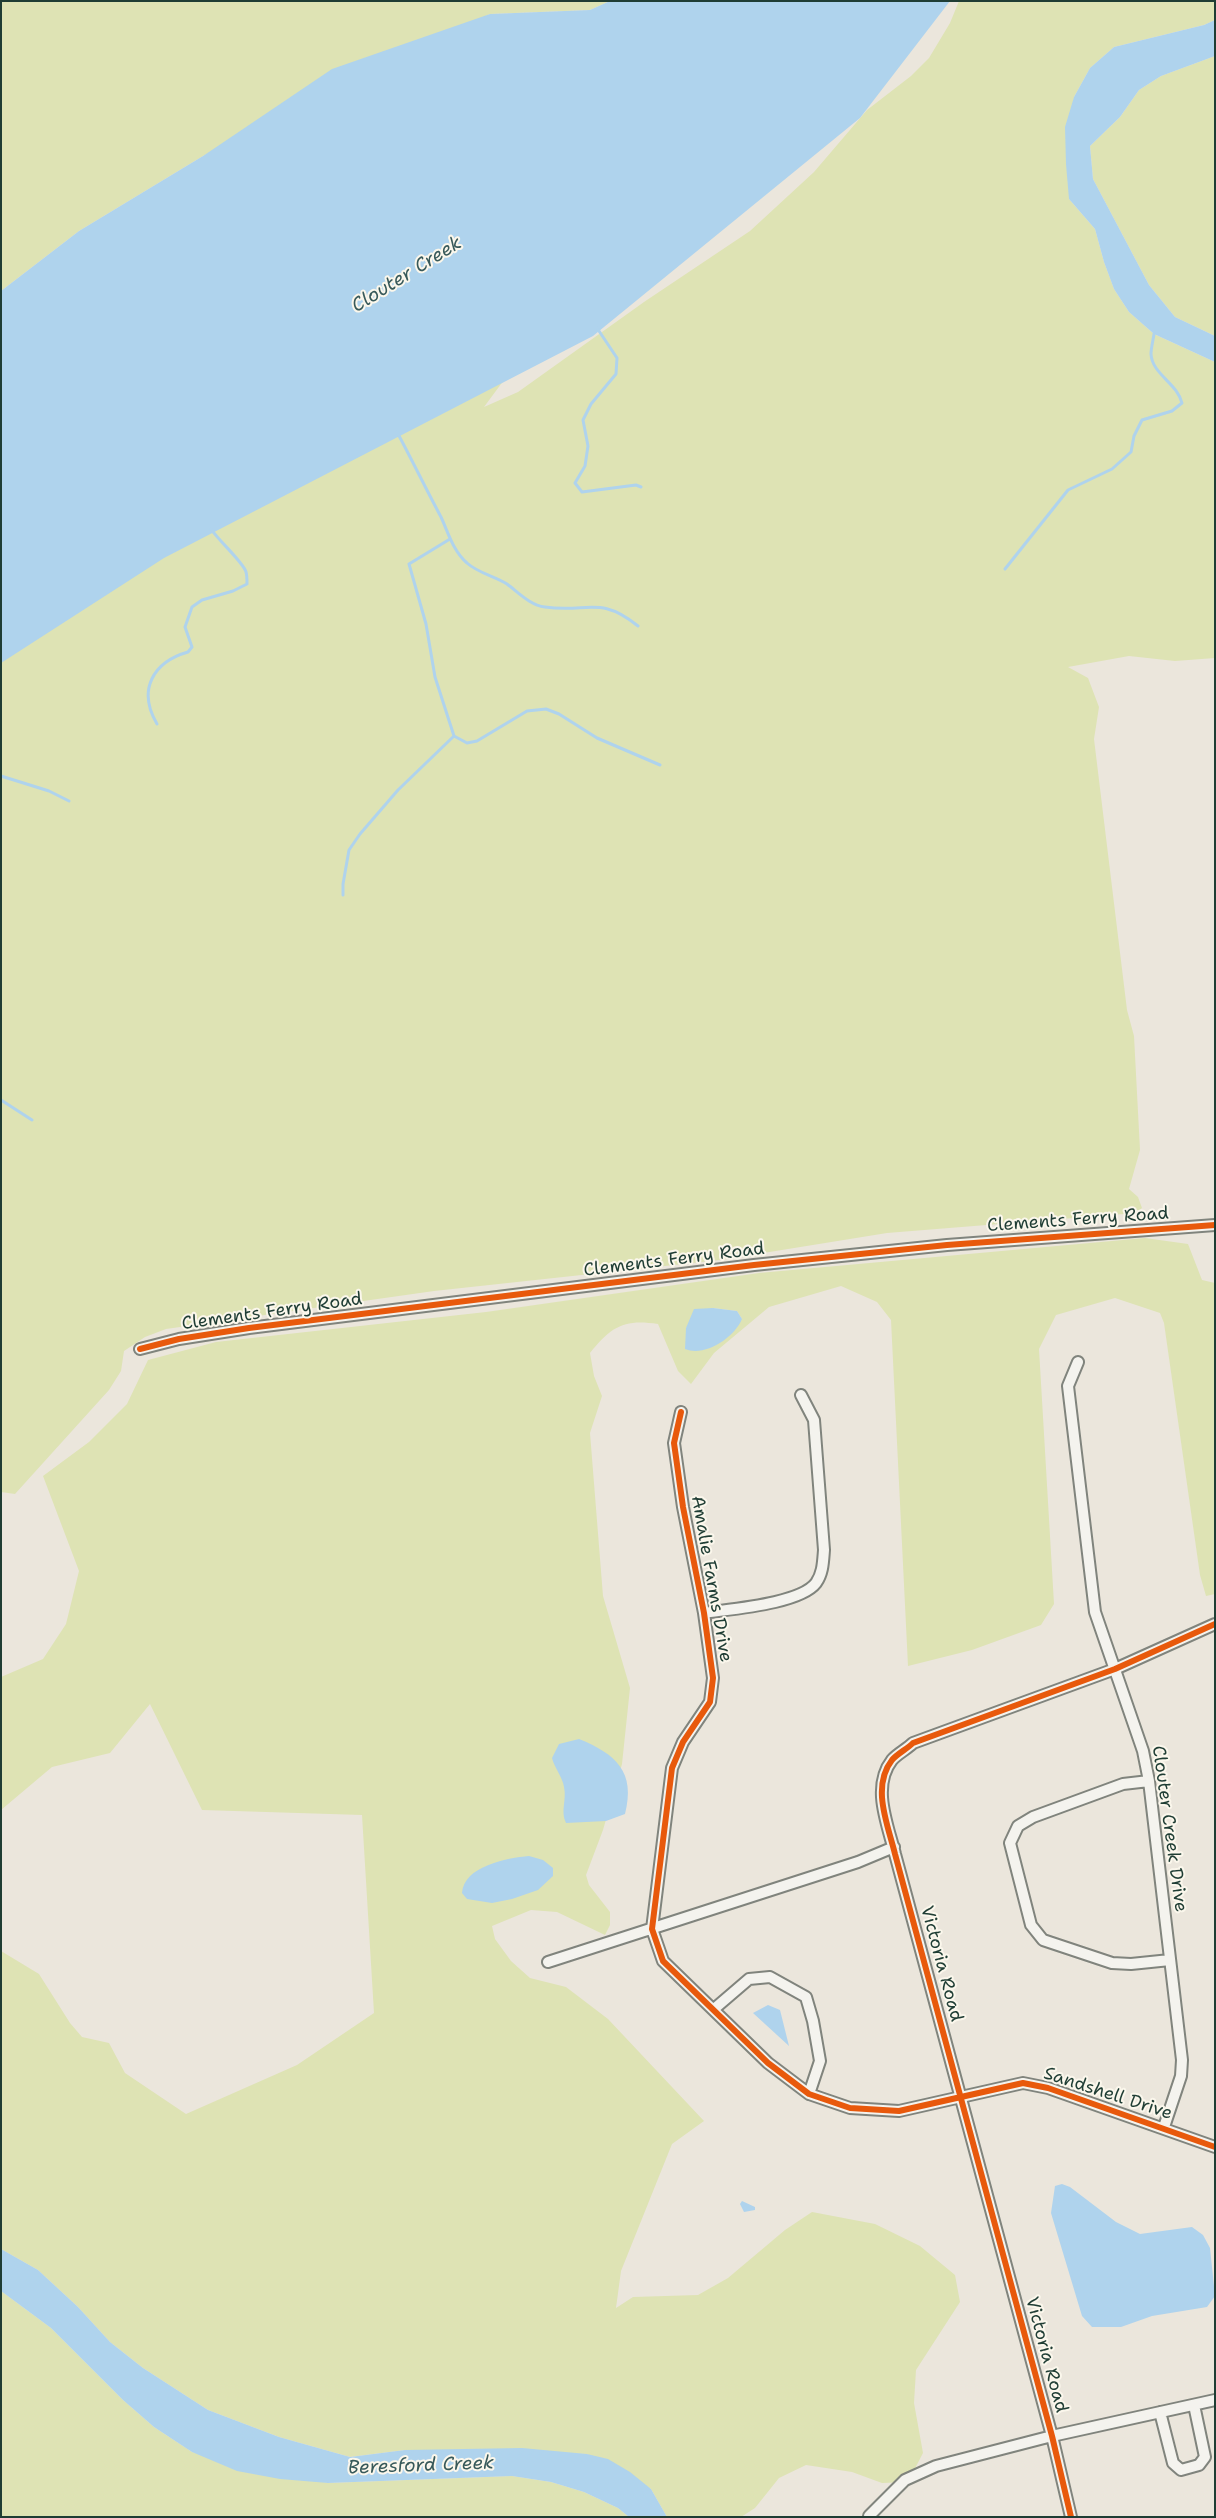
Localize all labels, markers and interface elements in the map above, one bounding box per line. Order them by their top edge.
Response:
water label: Clouter Creek [348,232,466,318]
street label: Clements Ferry Road [986,1203,1170,1237]
street label: Clements Ferry Road [582,1238,766,1282]
street label: Clements Ferry Road [180,1289,364,1335]
street label: Amalie Farms Drive [686,1494,736,1664]
street label: Clouter Creek Drive [1147,1744,1191,1914]
street label: Victoria Road [915,1904,967,2024]
street label: Sandshell Drive [1041,2063,1175,2125]
street label: Victoria Road [1020,2295,1072,2415]
water label: Beresford Creek [348,2452,494,2480]

